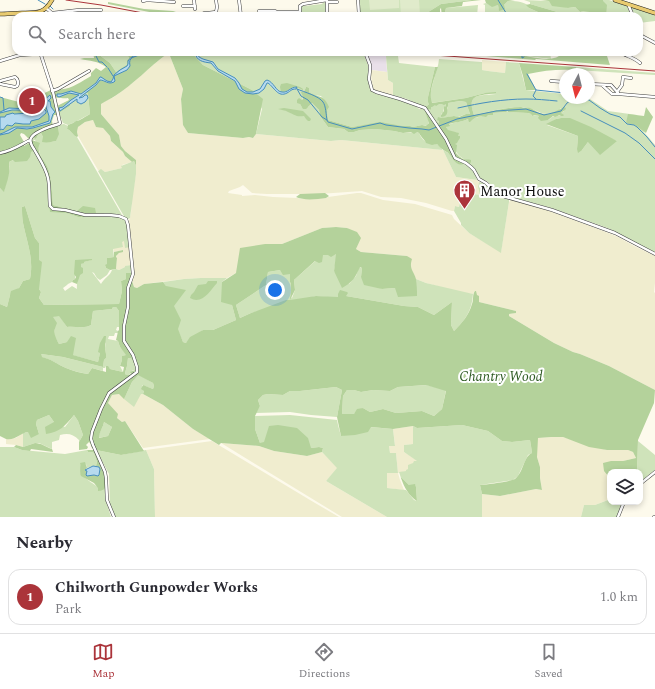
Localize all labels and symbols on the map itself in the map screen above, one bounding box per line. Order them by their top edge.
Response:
north arrow [559,68,595,104]
pin: 1 [19,86,45,116]
building icon: Manor House [451,178,477,211]
place label: Manor House [480,181,565,202]
your location [265,280,285,300]
park label: Chantry Wood [459,366,543,387]

